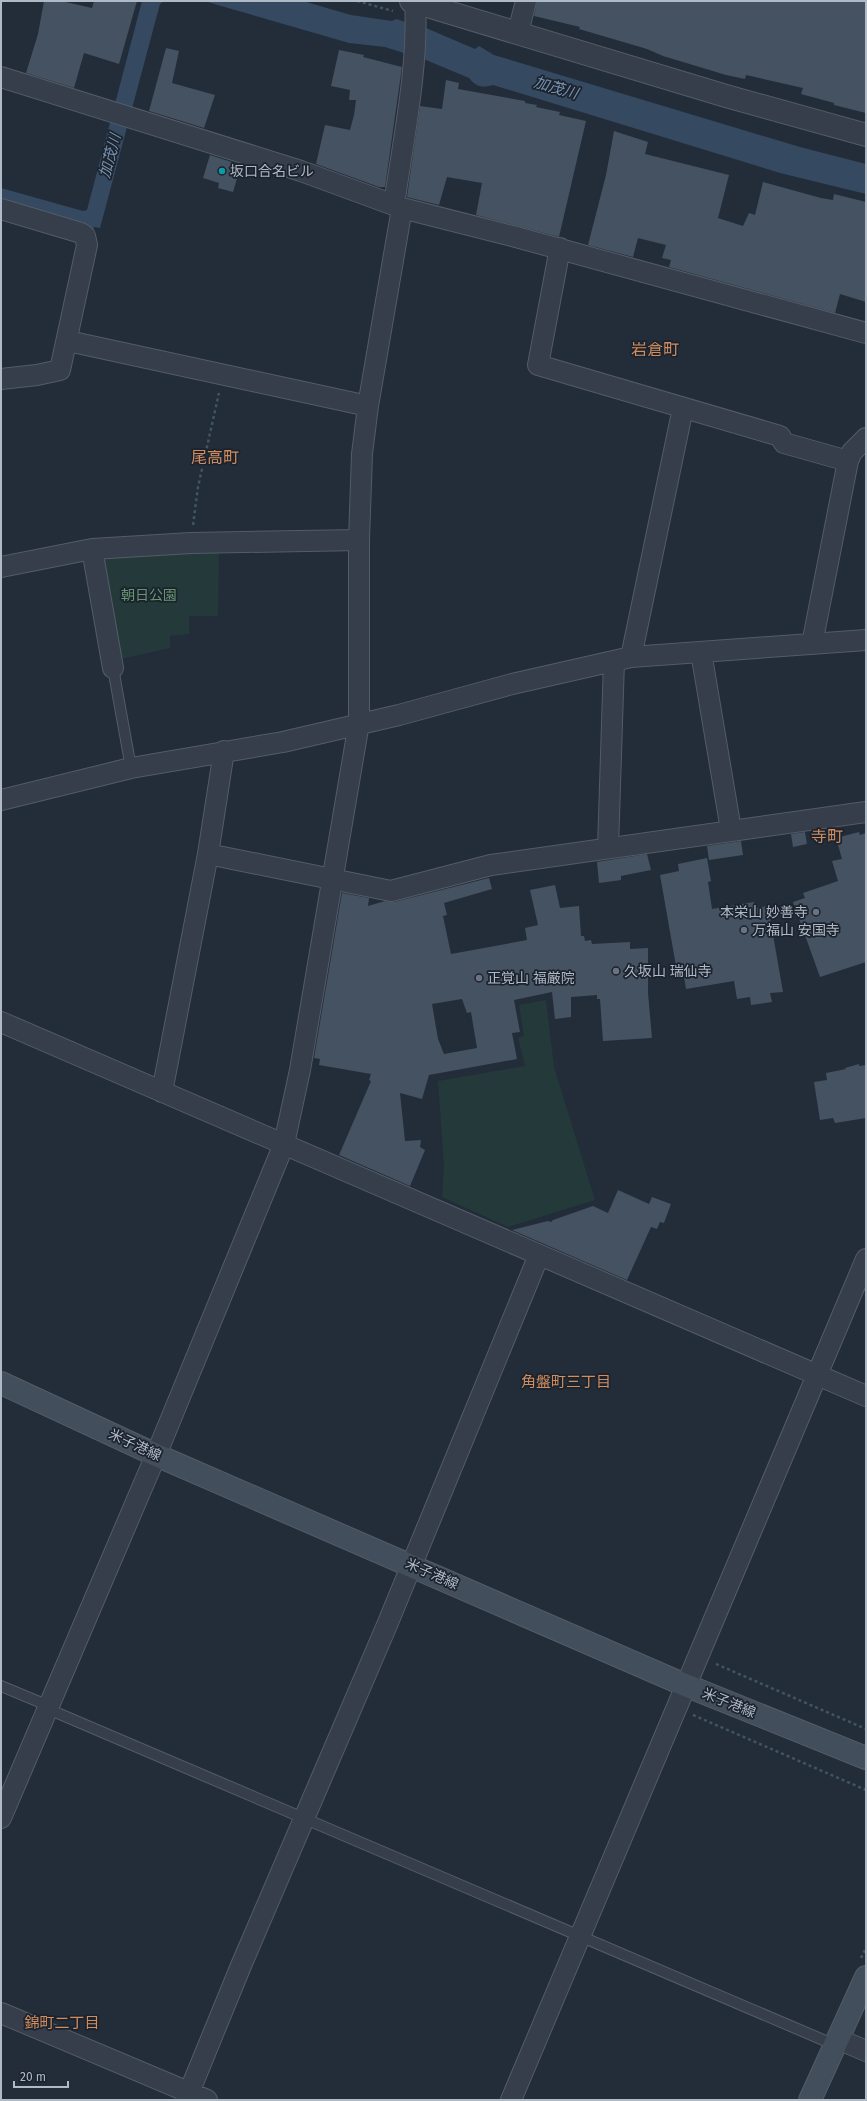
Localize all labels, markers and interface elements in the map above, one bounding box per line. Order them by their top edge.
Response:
water label: 加茂川 [532,73,582,103]
water label: 加茂川 [95,130,125,180]
place label: 坂口合名ビル [230,163,314,180]
marker: 坂口合名ビル [217,166,227,176]
district label: 岩倉町 [631,340,679,359]
district label: 尾高町 [191,448,239,467]
park label: 朝日公園 [121,587,177,604]
district label: 寺町 [811,827,843,846]
place label: 本栄山 妙善寺 [720,904,808,921]
marker: 本栄山 妙善寺 [811,907,821,917]
place label: 万福山 安国寺 [752,922,840,939]
marker: 万福山 安国寺 [739,925,749,935]
place label: 久坂山 瑞仙寺 [624,963,712,980]
marker: 久坂山 瑞仙寺 [611,966,621,976]
place label: 正覚山 福厳院 [487,970,575,987]
marker: 正覚山 福厳院 [474,973,484,983]
district label: 角盤町三丁目 [521,1373,611,1391]
street label: 米子港線 [106,1425,164,1465]
street label: 米子港線 [403,1555,461,1593]
street label: 米子港線 [700,1685,758,1721]
district label: 錦町二丁目 [24,2014,100,2032]
scale bar [14,2063,68,2089]
text: 20 m [20,2070,46,2084]

